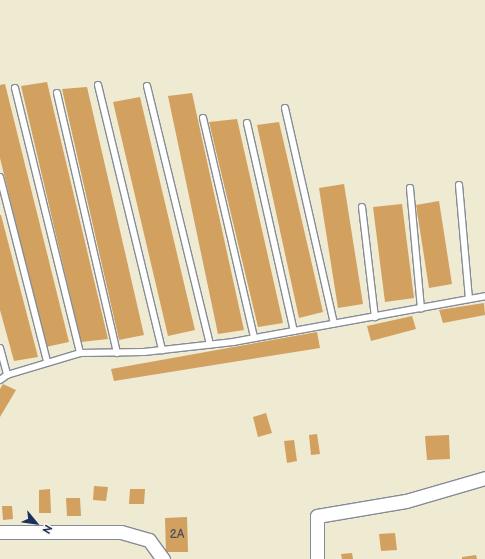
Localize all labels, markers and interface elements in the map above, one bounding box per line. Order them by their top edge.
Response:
north arrow [16,503,56,543]
text: N [39,522,55,536]
house number: 2А [170,528,184,542]

